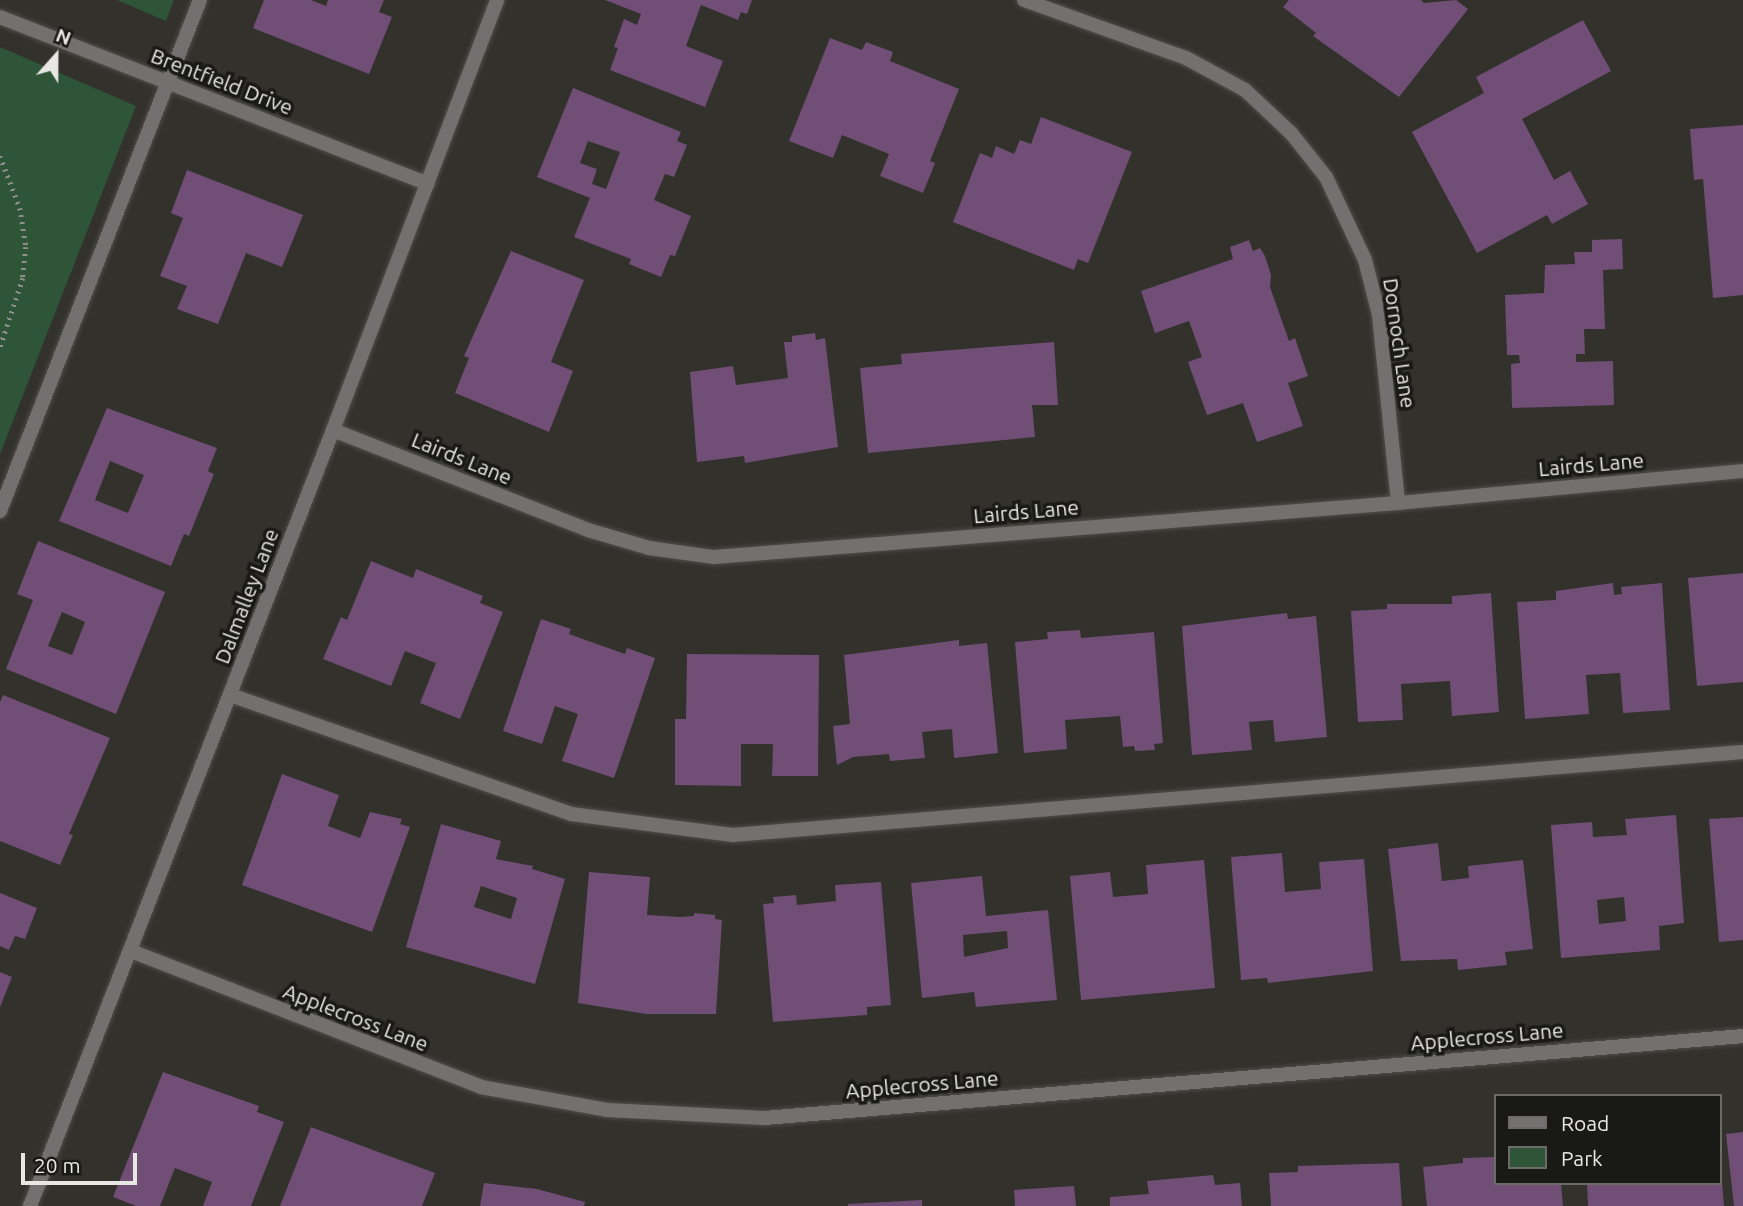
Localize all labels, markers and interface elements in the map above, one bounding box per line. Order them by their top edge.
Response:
north arrow [21,21,91,91]
text: N [53,24,74,49]
street label: Brentfield Drive [147,42,297,120]
street label: Dornoch Lane [1378,276,1422,410]
street label: Lairds Lane [408,426,516,490]
street label: Lairds Lane [1537,447,1645,481]
street label: Lairds Lane [972,494,1080,528]
street label: Dalmalley Lane [209,525,283,667]
street label: Applecross Lane [280,978,432,1056]
street label: Applecross Lane [1409,1017,1565,1055]
street label: Applecross Lane [844,1065,1000,1103]
legend [1494,1094,1722,1185]
text: Road [1561,1111,1609,1135]
scale bar [24,1140,140,1184]
text: Park [1561,1146,1603,1170]
text: 20 m [34,1153,81,1177]

